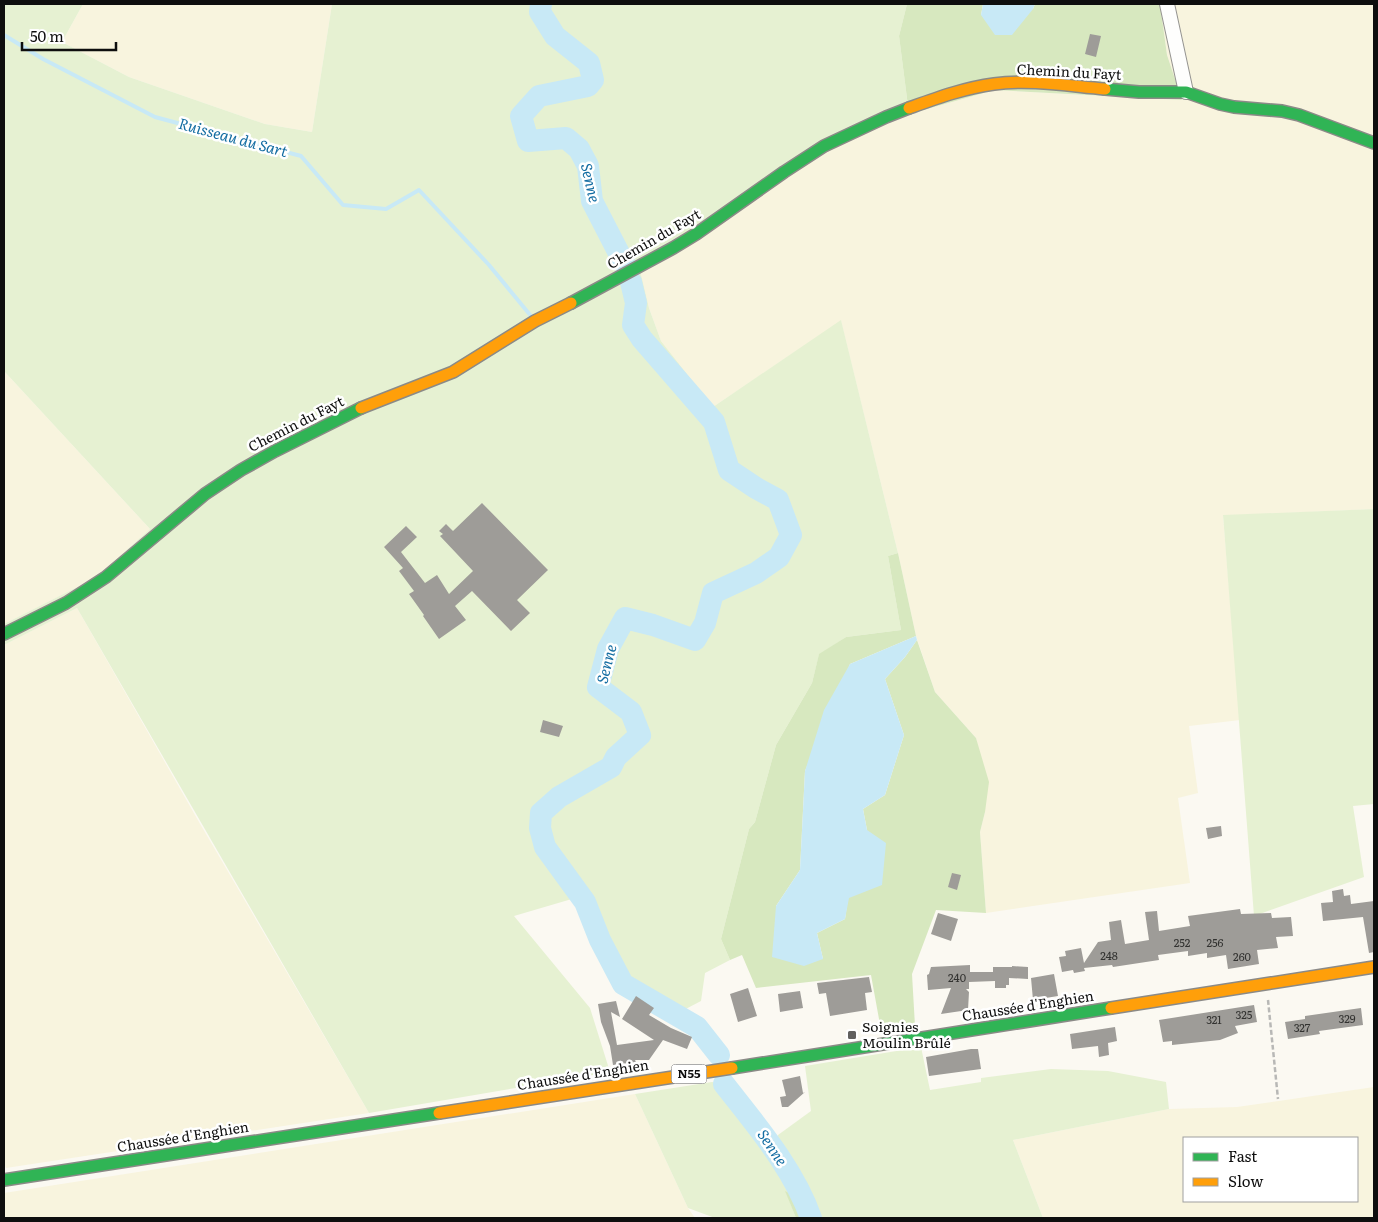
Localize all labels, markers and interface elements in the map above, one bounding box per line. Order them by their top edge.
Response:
scale bar [22,20,116,52]
text: 50 m [30,24,64,47]
street label: Chemin du Fayt [1016,58,1122,84]
water label: Ruisseau du Sart [176,111,291,162]
water label: Senne [576,161,607,205]
street label: Chemin du Fayt [603,203,704,273]
street label: Chemin du Fayt [244,390,347,456]
water label: Senne [590,642,621,686]
house number: 252 [1174,934,1191,950]
house number: 256 [1206,934,1224,950]
house number: 248 [1100,947,1118,963]
house number: 260 [1233,948,1251,964]
house number: 240 [948,969,966,985]
street label: Chaussée d'Enghien [961,985,1095,1025]
house number: 325 [1236,1006,1253,1022]
house number: 329 [1339,1010,1356,1026]
house number: 321 [1206,1011,1222,1027]
place label: Soignies Moulin Brûlé [862,1016,951,1052]
house number: 327 [1294,1019,1311,1035]
marker: Soignies Moulin Brûlé [846,1029,858,1041]
street label: Chaussée d'Enghien [516,1054,650,1094]
road number: N55 [672,1064,706,1084]
street label: Chaussée d'Enghien [116,1116,250,1156]
water label: Senne [753,1124,794,1170]
legend [1183,1137,1358,1202]
text: Fast [1228,1144,1257,1167]
text: Slow [1228,1169,1263,1192]

